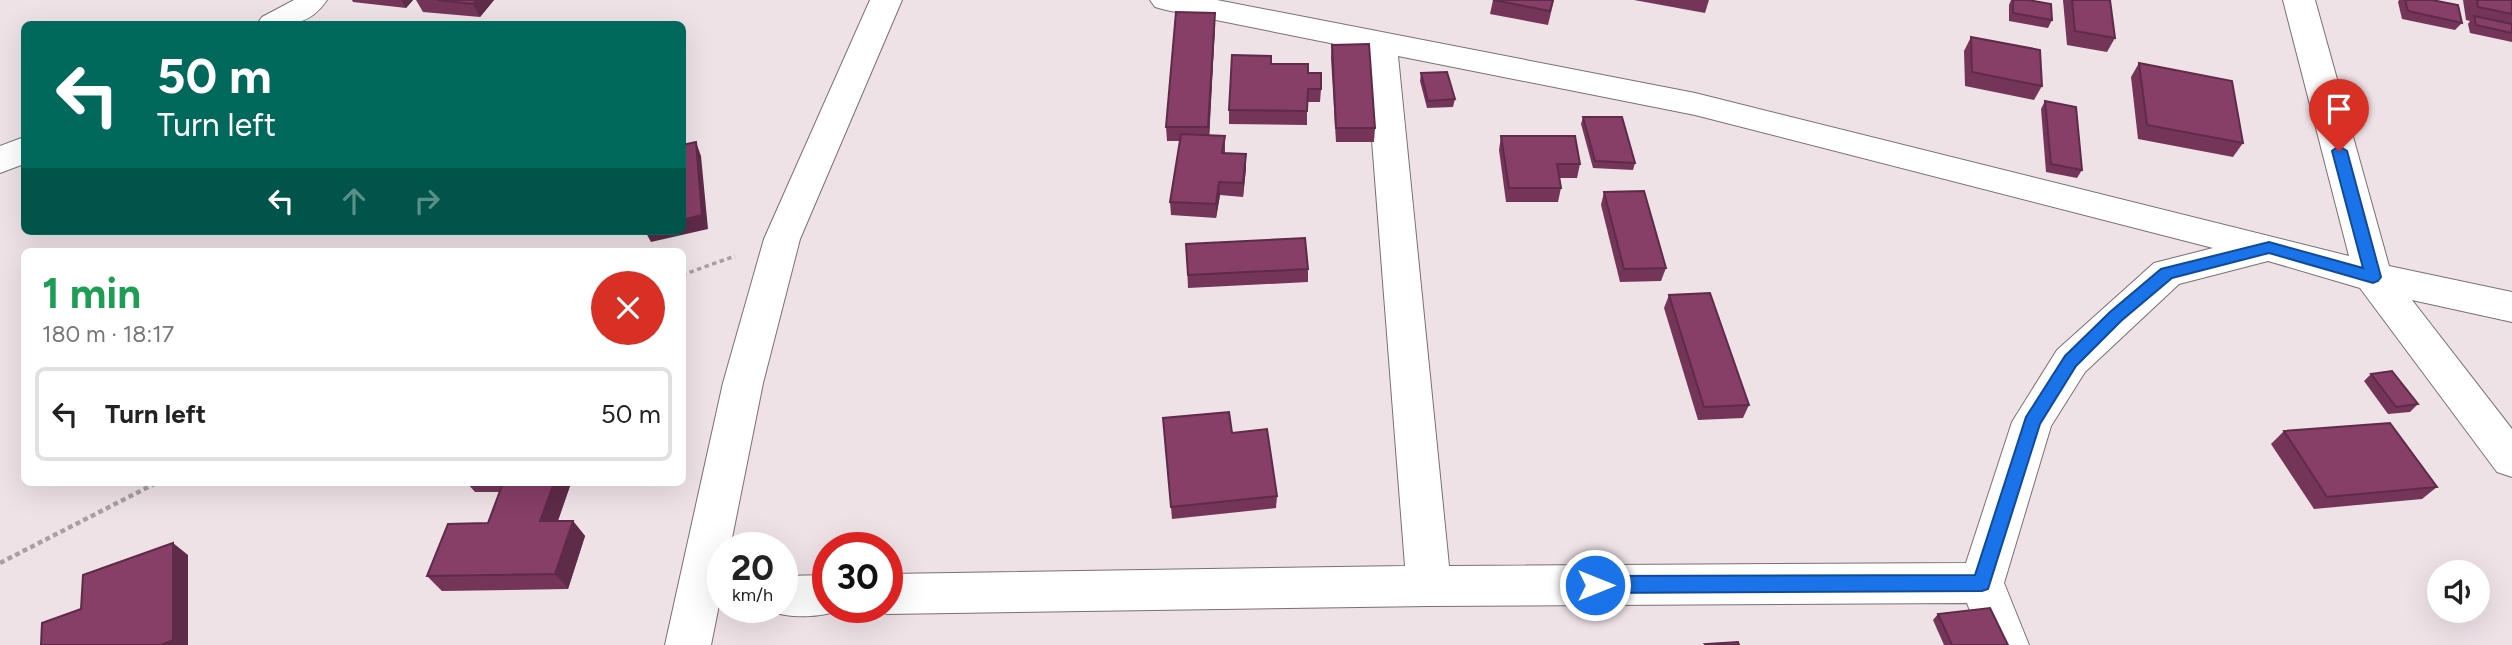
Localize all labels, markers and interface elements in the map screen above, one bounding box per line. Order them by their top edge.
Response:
text: 50 m [157,46,272,105]
icon: left [42,49,133,140]
pin [2309,79,2369,151]
icon: arrive [2320,90,2358,128]
text: Turn left [157,106,276,144]
icon: left [262,182,300,220]
icon: ahead [335,182,373,220]
icon: right [408,182,446,220]
text: 1 min [42,268,141,319]
button: close [591,271,665,345]
text: 180 m · 18:17 [42,320,174,348]
icon: left [46,395,84,433]
text: Turn left [105,398,206,430]
text: 50 m [601,398,661,430]
speed limit sign: 30 [812,532,903,623]
text: 20 [731,547,774,589]
position arrow [1558,548,1632,622]
map controls [2427,560,2490,623]
button: sound [2427,560,2490,623]
text: km/h [732,584,773,606]

